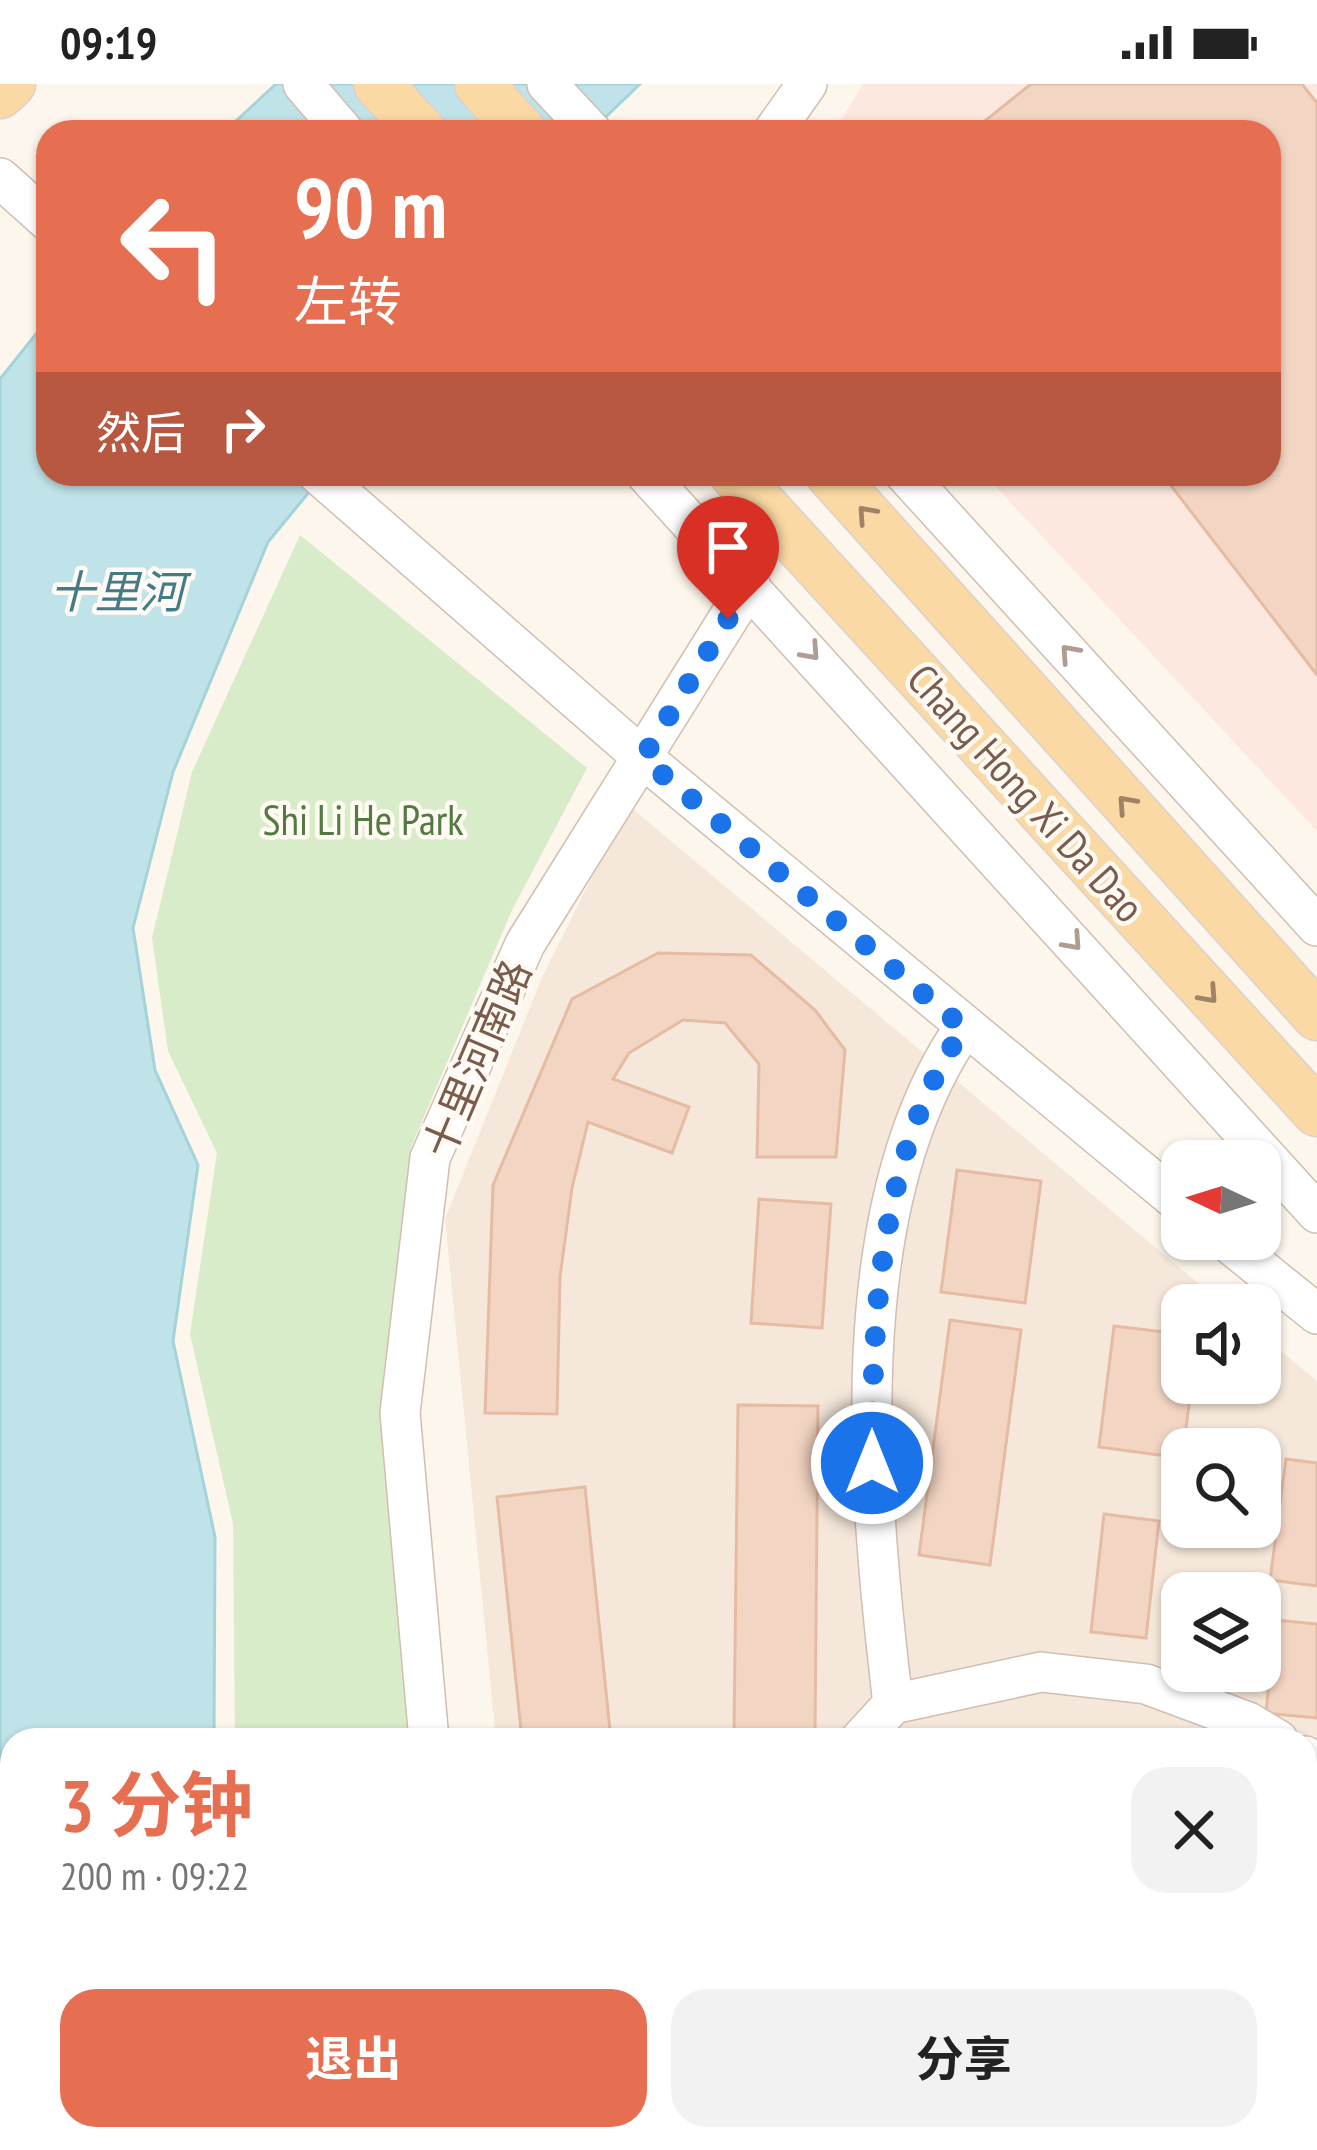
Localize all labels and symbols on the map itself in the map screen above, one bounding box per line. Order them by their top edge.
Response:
pin [677,496,779,619]
one-way arrow [859,507,880,528]
water label: 十里河 [49,562,192,620]
one-way arrow [797,639,818,660]
one-way arrow [1061,646,1083,667]
street label: Chang Hong Xi Da Dao [896,652,1157,933]
park label: Shi Li He Park [262,792,464,847]
one-way arrow [1119,797,1141,818]
one-way arrow [1059,928,1080,950]
street label: 十里河南路 [410,951,543,1166]
one-way arrow [1195,981,1217,1002]
north arrow [1161,1140,1281,1260]
position arrow [809,1400,935,1526]

